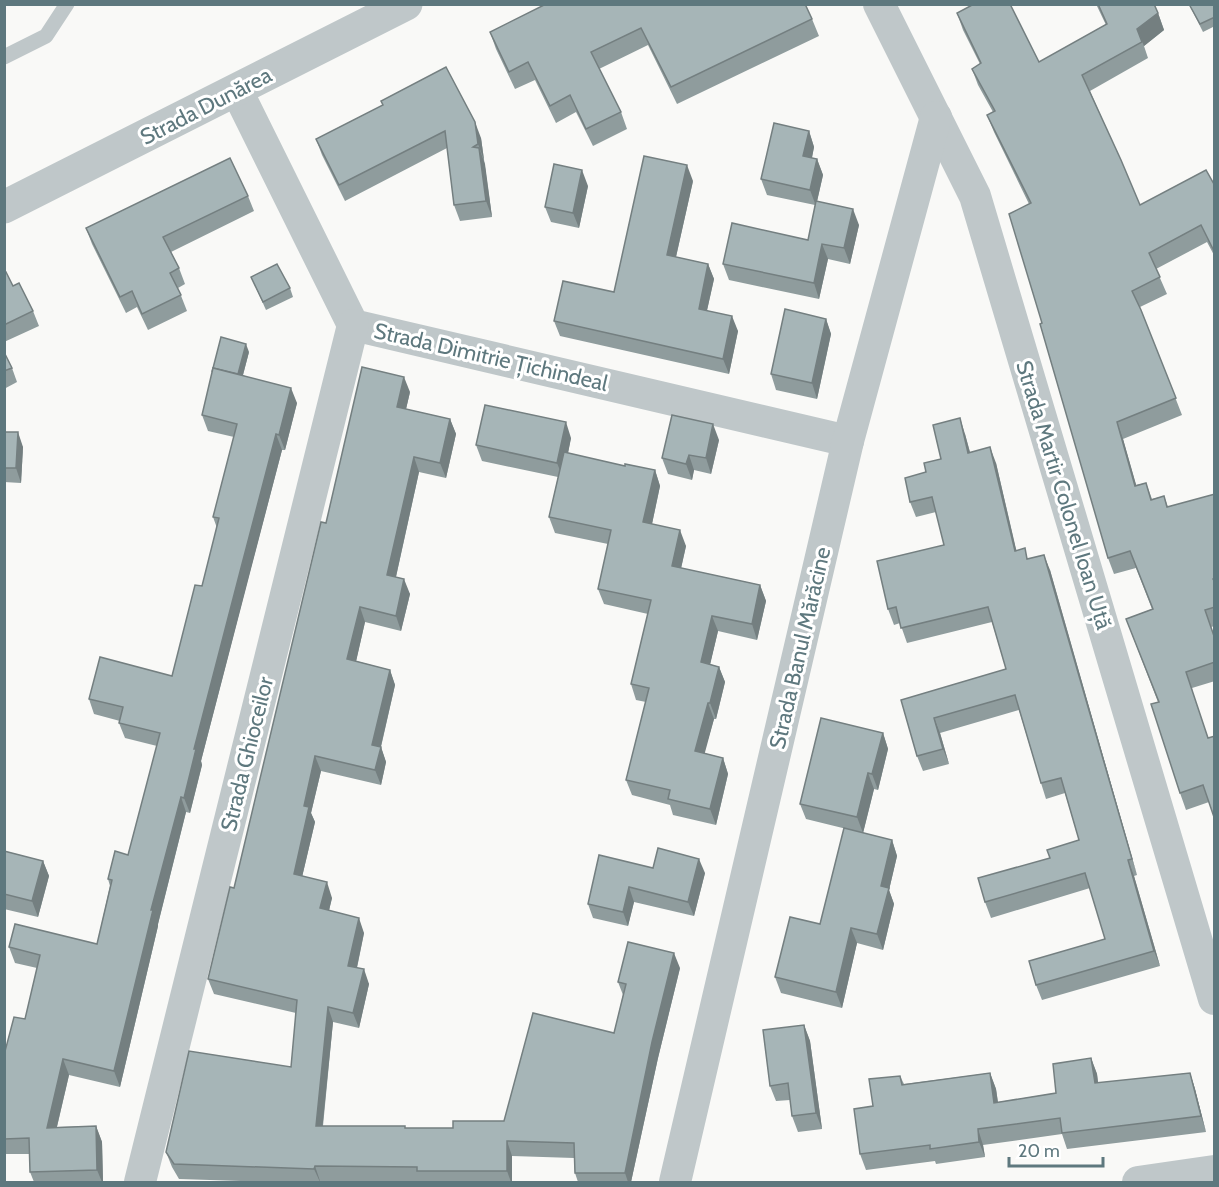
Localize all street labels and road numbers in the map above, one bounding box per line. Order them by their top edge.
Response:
street label: Strada Dunărea [136,61,277,151]
street label: Strada Dimitrie Țichindeal [371,317,611,398]
street label: Strada Martir Colonel Ioan Uță [1009,357,1118,633]
street label: Strada Banul Mărăcine [764,544,836,752]
street label: Strada Ghioceilor [215,674,279,834]

